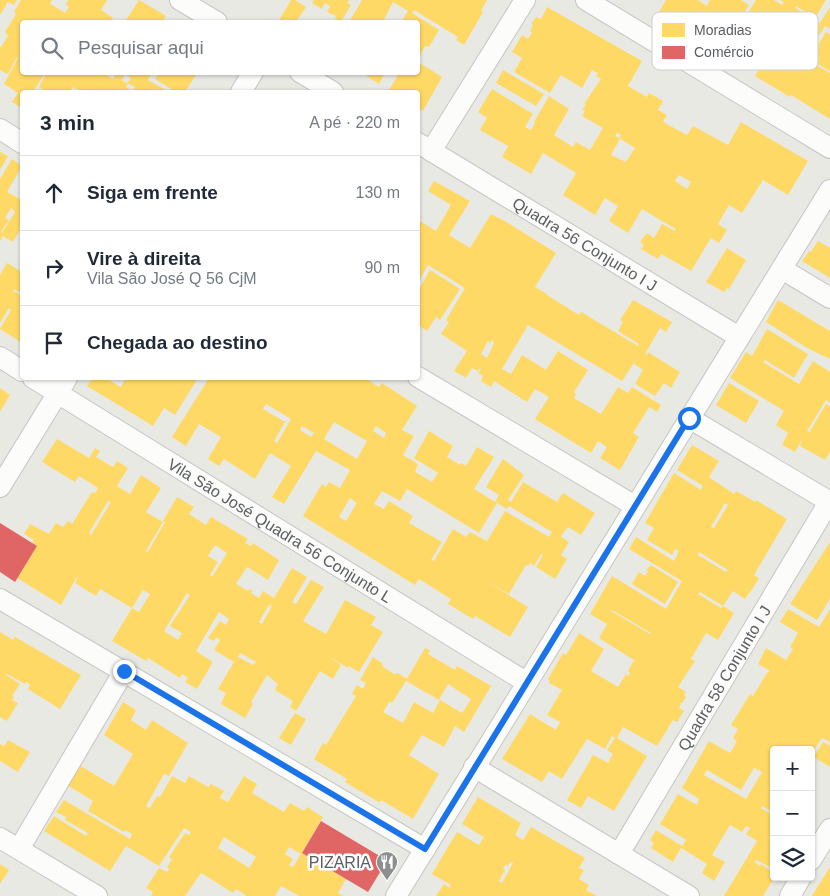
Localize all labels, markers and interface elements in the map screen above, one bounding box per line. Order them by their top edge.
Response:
legend [652,12,818,70]
search box [20,20,420,75]
text: Moradias [694,22,752,38]
icon: search [38,34,66,62]
text: Pesquisar aqui [78,37,204,58]
text: Comércio [694,44,754,60]
text: 3 min [40,111,95,134]
text: A pé · 220 m [309,114,400,131]
icon: ahead [40,179,68,207]
text: Siga em frente [87,182,218,203]
text: 130 m [356,184,400,201]
street label: Quadra 56 Conjunto I J [510,194,660,294]
text: Vire à direita [87,248,201,269]
icon: right [40,254,68,282]
text: 90 m [364,259,400,276]
text: Vila São José Q 56 CjM [87,270,257,287]
icon: arrive [40,329,68,357]
text: Chegada ao destino [87,332,268,353]
route start [678,407,701,430]
street label: Vila São José Quadra 56 Conjunto L [165,455,395,606]
street label: Quadra 58 Conjunto I J [674,602,774,753]
route end [113,660,136,683]
map controls [770,746,815,881]
button: + [770,746,815,791]
button: − [770,791,815,836]
button: layers [770,836,815,881]
restaurant icon: PIZARIA [375,850,399,881]
place label: PIZARIA [309,854,371,871]

